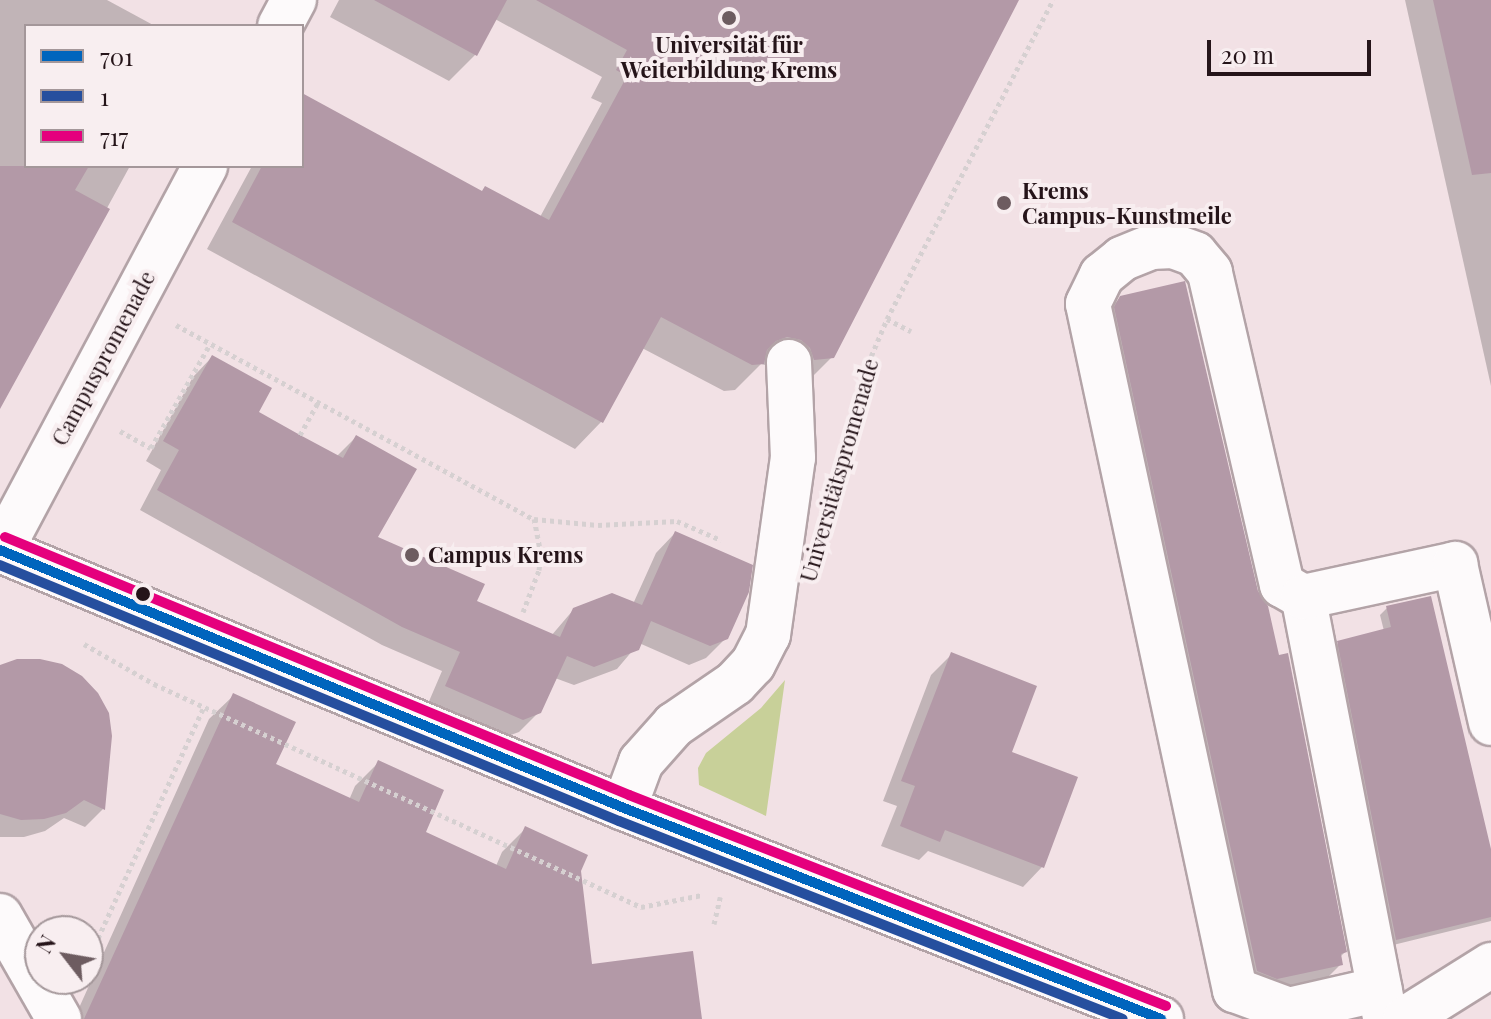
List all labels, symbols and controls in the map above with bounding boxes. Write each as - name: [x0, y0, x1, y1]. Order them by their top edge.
- marker: Universität für Weiterbildung Krems: [720, 9, 738, 27]
- legend: [24, 24, 304, 168]
- scale bar: [1211, 24, 1375, 74]
- place label: Universität für Weiterbildung Krems: [621, 31, 837, 82]
- text: 20 m: [1221, 38, 1274, 70]
- text: 701: [100, 40, 133, 72]
- text: 1: [100, 80, 109, 112]
- text: 717: [100, 120, 128, 152]
- place label: Krems Campus-Kunstmeile: [1022, 177, 1232, 228]
- marker: Krems Campus-Kunstmeile: [993, 192, 1015, 214]
- street label: Campuspromenade: [46, 266, 160, 450]
- street label: Universitätspromenade: [794, 355, 884, 585]
- place label: Campus Krems: [428, 542, 583, 568]
- marker: Campus Krems: [403, 546, 421, 564]
- unlabelled marker: [135, 586, 151, 602]
- north arrow: [24, 915, 104, 995]
- text: N: [28, 929, 62, 958]

